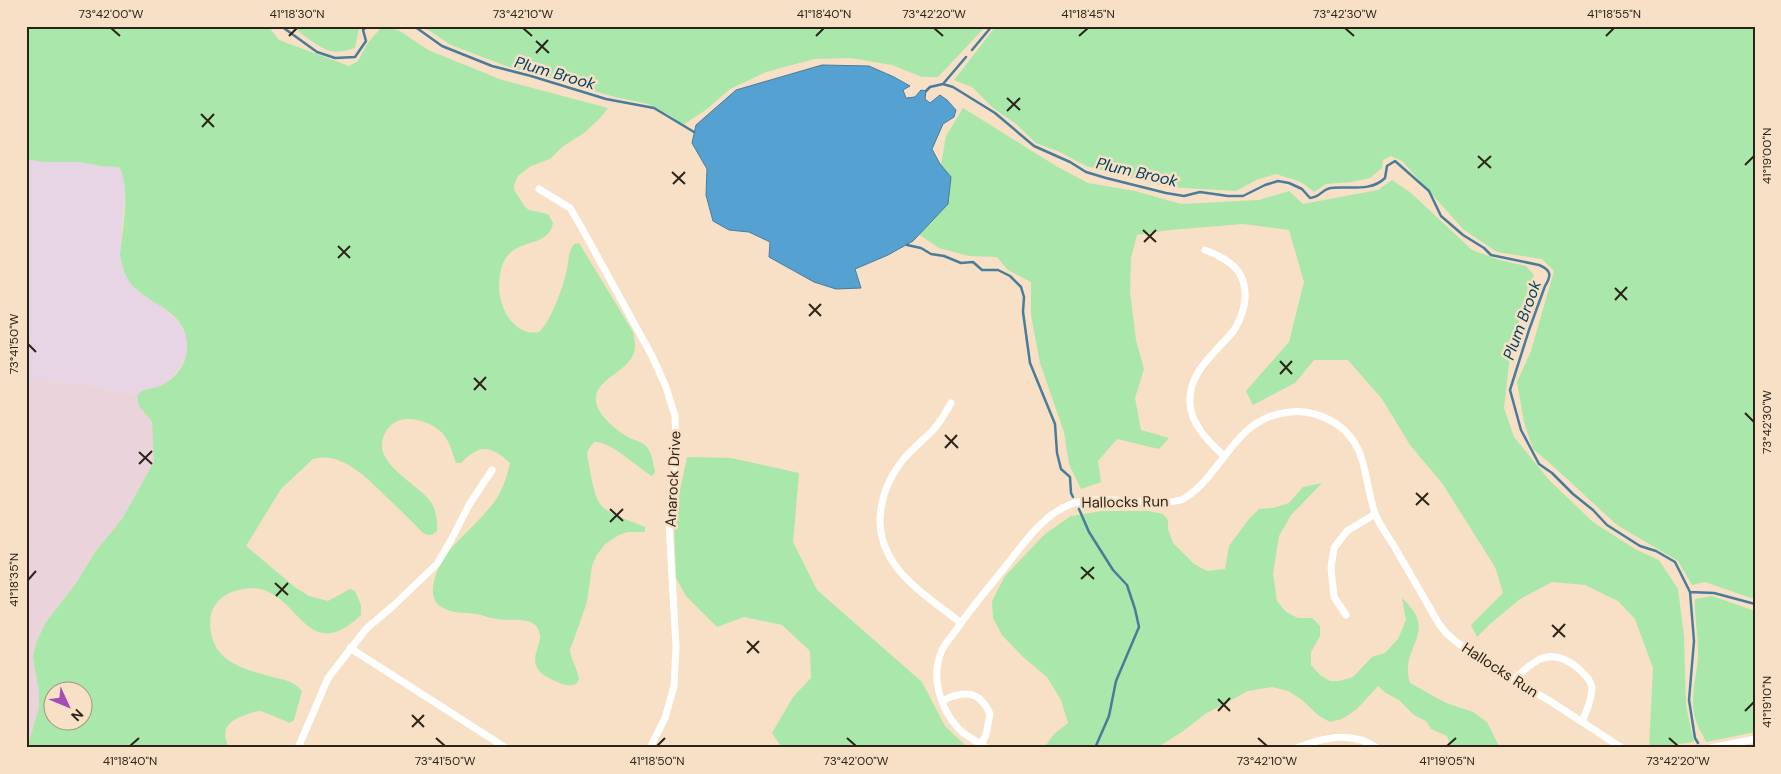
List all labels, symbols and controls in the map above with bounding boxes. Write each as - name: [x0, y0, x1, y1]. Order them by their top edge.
- text: 73°42'00"W: [79, 6, 144, 22]
- text: 41°18'30"N: [269, 6, 325, 22]
- text: 73°42'10"W: [493, 6, 554, 22]
- text: 41°18'40"N: [797, 6, 851, 22]
- text: 73°42'20"W: [902, 6, 966, 22]
- text: 41°18'45"N: [1061, 6, 1115, 22]
- text: 73°42'30"W: [1313, 6, 1377, 22]
- text: 41°18'55"N: [1587, 6, 1641, 22]
- water label: Plum Brook: [512, 51, 599, 95]
- text: 41°19'00"N: [1759, 128, 1775, 184]
- water label: Plum Brook: [1094, 152, 1181, 192]
- water label: Plum Brook: [1498, 277, 1546, 363]
- text: 73°41'50"W: [6, 313, 22, 374]
- text: 73°42'30"W: [1759, 390, 1775, 454]
- street label: Anarock Drive: [660, 430, 686, 528]
- street label: Hallocks Run: [1081, 491, 1169, 513]
- text: 41°18'35"N: [6, 553, 22, 607]
- street label: Hallocks Run: [1458, 638, 1542, 702]
- text: 41°19'10"N: [1759, 676, 1775, 728]
- north arrow: [42, 682, 92, 732]
- text: N: [67, 705, 87, 725]
- text: 41°18'40"N: [103, 753, 157, 769]
- text: 73°41'50"W: [415, 753, 476, 769]
- text: 41°18'50"N: [629, 753, 685, 769]
- text: 73°42'00"W: [824, 753, 889, 769]
- text: 73°42'10"W: [1237, 753, 1298, 769]
- text: 41°19'05"N: [1419, 753, 1475, 769]
- text: 73°42'20"W: [1646, 753, 1710, 769]

